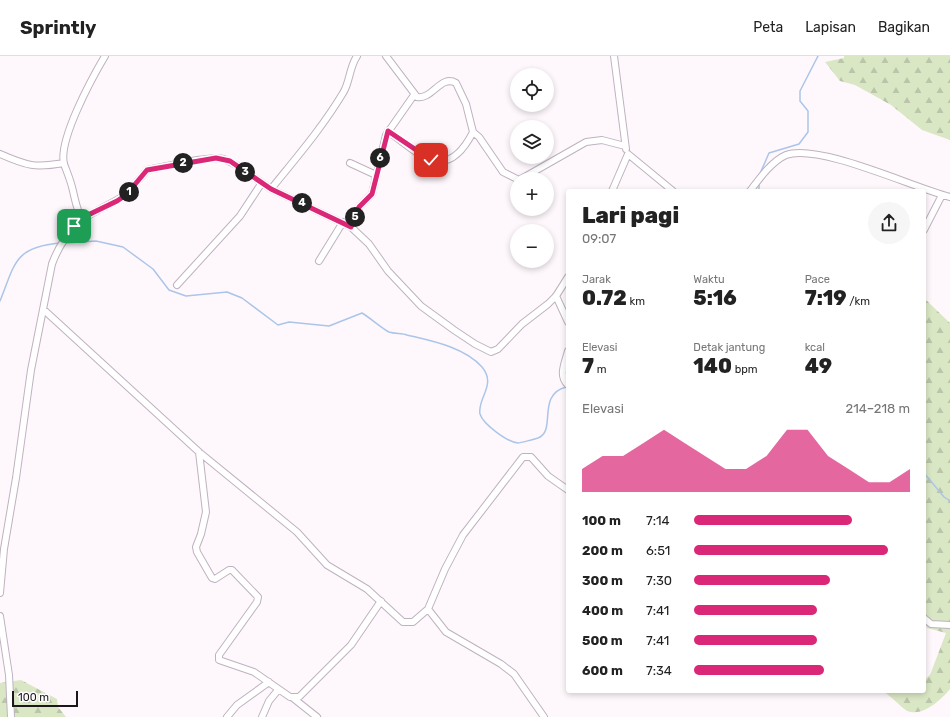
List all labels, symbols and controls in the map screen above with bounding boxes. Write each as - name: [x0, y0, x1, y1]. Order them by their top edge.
- text: Sprintly: [20, 16, 96, 39]
- text: Peta: [753, 19, 783, 36]
- text: Lapisan: [805, 19, 856, 36]
- text: Bagikan: [878, 19, 930, 36]
- map controls: [510, 68, 554, 268]
- button: locate: [510, 68, 554, 112]
- button: layers: [510, 120, 554, 164]
- pin: [414, 143, 448, 177]
- pin: 6: [370, 148, 390, 168]
- icon: check: [420, 149, 442, 171]
- text: 6: [376, 151, 384, 164]
- pin: 2: [173, 153, 193, 173]
- text: 2: [179, 156, 187, 169]
- pin: 3: [235, 162, 255, 182]
- text: 3: [241, 165, 249, 178]
- button: +: [510, 172, 554, 216]
- pin: 1: [119, 182, 139, 202]
- text: 1: [126, 185, 132, 198]
- pin: 4: [292, 193, 312, 213]
- text: 4: [298, 196, 306, 209]
- text: Lari pagi: [582, 202, 679, 229]
- button: share: [868, 202, 910, 244]
- pin: 5: [345, 207, 365, 227]
- pin: [57, 209, 91, 243]
- text: 5: [351, 210, 359, 223]
- icon: arrive: [63, 215, 85, 237]
- button: −: [510, 224, 554, 268]
- text: 09:07: [582, 231, 616, 246]
- text: Jarak: [582, 273, 611, 286]
- text: Waktu: [693, 273, 725, 286]
- text: Pace: [805, 273, 830, 286]
- text: 0.72: [582, 286, 627, 310]
- text: 5:16: [693, 286, 737, 310]
- text: 7:19: [805, 286, 847, 310]
- text: km: [627, 295, 645, 308]
- text: /km: [847, 295, 870, 308]
- text: Elevasi: [582, 341, 618, 354]
- text: Detak jantung: [693, 341, 765, 354]
- text: kcal: [805, 341, 825, 354]
- text: 7: [582, 354, 594, 378]
- text: 140: [693, 354, 732, 378]
- text: 49: [805, 354, 832, 378]
- text: m: [594, 363, 606, 376]
- text: bpm: [732, 363, 758, 376]
- text: Elevasi: [582, 401, 624, 416]
- text: 214–218 m: [846, 401, 910, 416]
- text: 100 m: [582, 513, 621, 528]
- text: 7:14: [646, 513, 670, 528]
- text: 200 m: [582, 543, 623, 558]
- text: 6:51: [646, 543, 670, 558]
- text: 300 m: [582, 573, 623, 588]
- text: 7:30: [646, 573, 672, 588]
- text: 400 m: [582, 603, 623, 618]
- text: 7:41: [646, 603, 669, 618]
- text: 500 m: [582, 633, 623, 648]
- text: 7:41: [646, 633, 669, 648]
- text: 600 m: [582, 663, 623, 678]
- text: 7:34: [646, 663, 672, 678]
- scale bar: [12, 689, 78, 708]
- text: 100 m: [18, 691, 49, 704]

